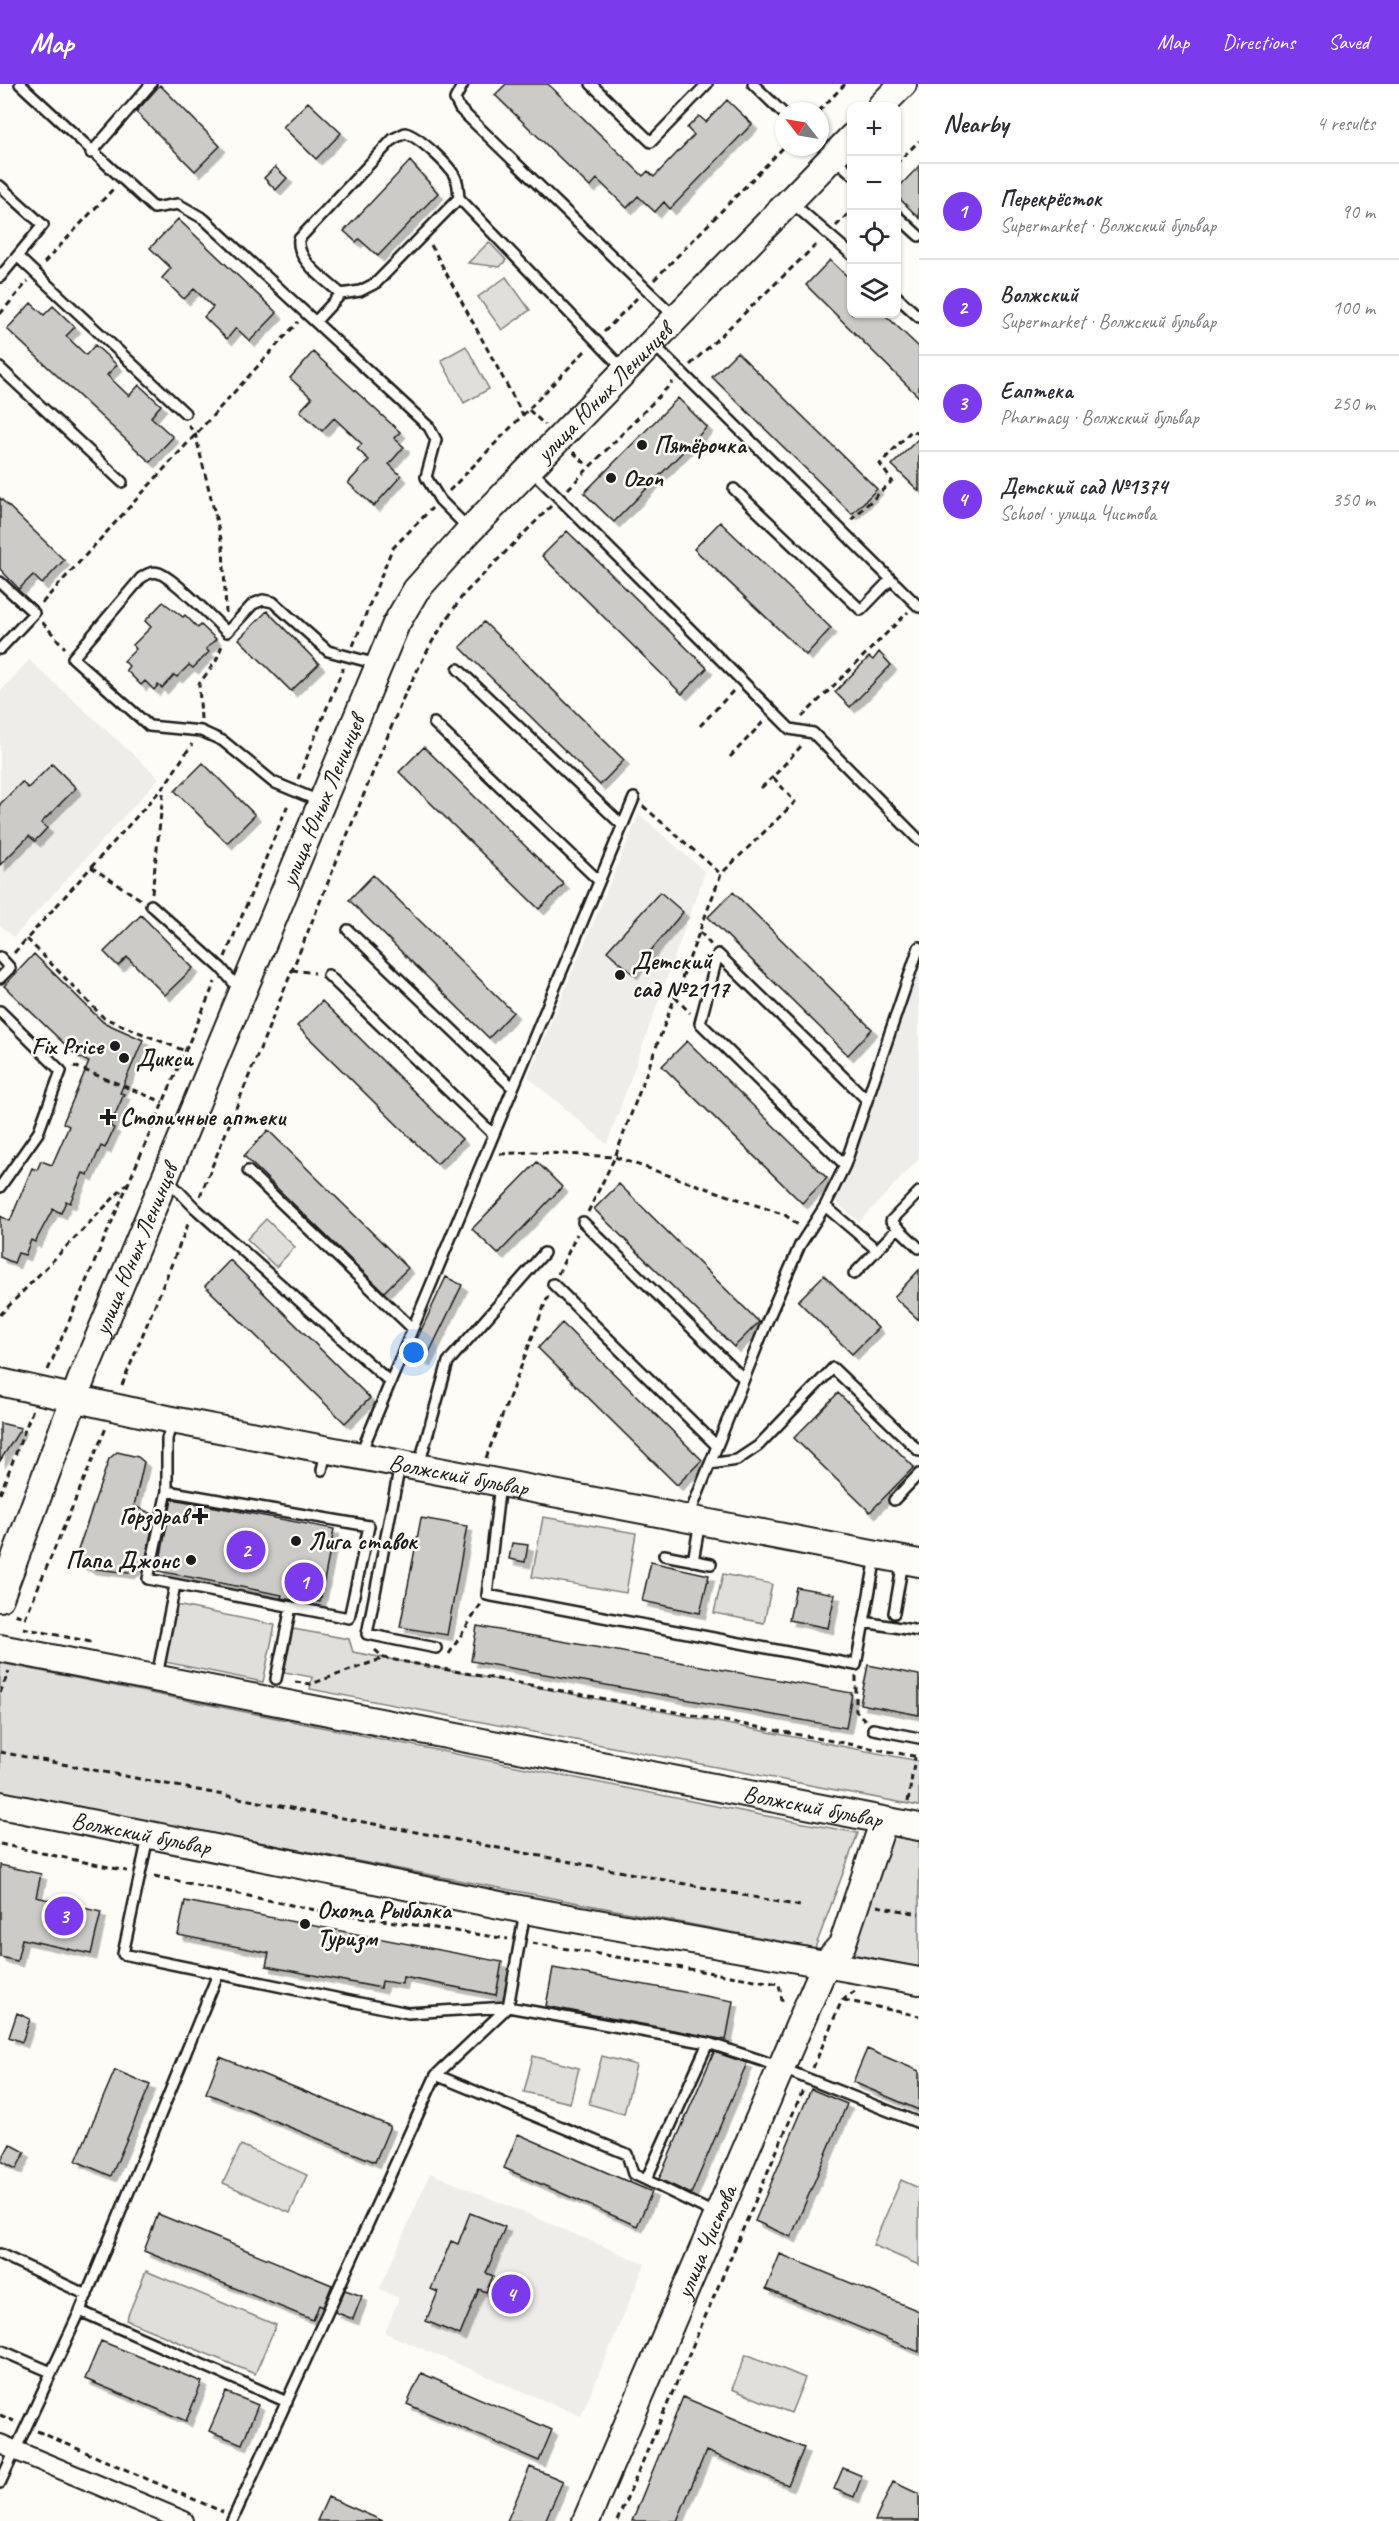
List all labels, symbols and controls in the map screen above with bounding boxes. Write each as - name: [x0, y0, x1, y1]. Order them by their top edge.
- text: Map: [30, 25, 73, 60]
- text: Map: [1157, 29, 1189, 55]
- text: Directions: [1222, 29, 1295, 55]
- text: Saved: [1328, 29, 1369, 55]
- north arrow: [775, 102, 829, 156]
- map controls: [847, 102, 901, 318]
- button: +: [847, 102, 901, 156]
- text: Nearby: [943, 107, 1008, 140]
- text: 4 results: [1316, 111, 1375, 136]
- button: −: [847, 156, 901, 210]
- text: Перекрёсток: [1000, 185, 1102, 213]
- text: 1: [958, 199, 967, 224]
- text: 90 m: [1341, 199, 1375, 224]
- button: locate: [847, 210, 901, 264]
- text: Supermarket · Волжский бульвар: [1000, 213, 1216, 238]
- button: layers: [847, 264, 901, 318]
- text: Волжский: [1000, 281, 1078, 309]
- text: 2: [958, 295, 967, 320]
- text: 100 m: [1332, 295, 1375, 320]
- text: Supermarket · Волжский бульвар: [1000, 309, 1216, 334]
- street label: улица Юных Ленинцев: [528, 313, 681, 469]
- text: Еаптека: [1000, 377, 1073, 405]
- text: 3: [958, 391, 967, 416]
- text: 250 m: [1332, 391, 1375, 416]
- text: Pharmacy · Волжский бульвар: [1000, 405, 1199, 430]
- place label: Пятёрочка: [654, 430, 747, 460]
- marker: Пятёрочка: [635, 438, 649, 452]
- place label: Ozon: [623, 463, 664, 493]
- marker: Ozon: [604, 471, 618, 485]
- text: Детский сад №1374: [1000, 473, 1167, 501]
- text: 4: [958, 487, 967, 512]
- text: 350 m: [1332, 487, 1375, 512]
- text: School · улица Чистова: [1000, 501, 1156, 526]
- street label: улица Юных Ленинцев: [273, 707, 373, 893]
- place label: Детский сад №2117: [632, 946, 731, 1004]
- marker: Детский сад №2117: [613, 968, 627, 982]
- place label: Fix Price: [31, 1031, 105, 1061]
- marker: Fix Price: [108, 1039, 122, 1053]
- place label: Дикси: [136, 1043, 194, 1073]
- marker: Дикси: [117, 1051, 131, 1065]
- place label: Столичные аптеки: [120, 1102, 287, 1132]
- marker: Столичные аптеки: [101, 1110, 115, 1124]
- street label: улица Юных Ленинцев: [86, 1156, 186, 1341]
- your location: [399, 1338, 428, 1367]
- street label: Волжский бульвар: [386, 1447, 533, 1503]
- place label: Горздрав: [119, 1501, 192, 1532]
- marker: Горздрав: [193, 1509, 207, 1523]
- place label: Лига ставок: [308, 1526, 419, 1556]
- pin: 2: [226, 1528, 266, 1572]
- marker: Лига ставок: [289, 1534, 303, 1548]
- place label: Папа Джонс: [66, 1545, 180, 1575]
- marker: Папа Джонс: [184, 1553, 198, 1567]
- pin: 1: [284, 1560, 324, 1604]
- street label: Волжский бульвар: [741, 1778, 887, 1835]
- street label: Волжский бульвар: [69, 1805, 215, 1862]
- pin: 3: [44, 1894, 84, 1938]
- place label: Охота Рыбалка Туризм: [317, 1895, 452, 1954]
- marker: Охота Рыбалка Туризм: [298, 1917, 312, 1931]
- street label: улица Чистова: [668, 2179, 744, 2305]
- pin: 4: [492, 2272, 530, 2316]

